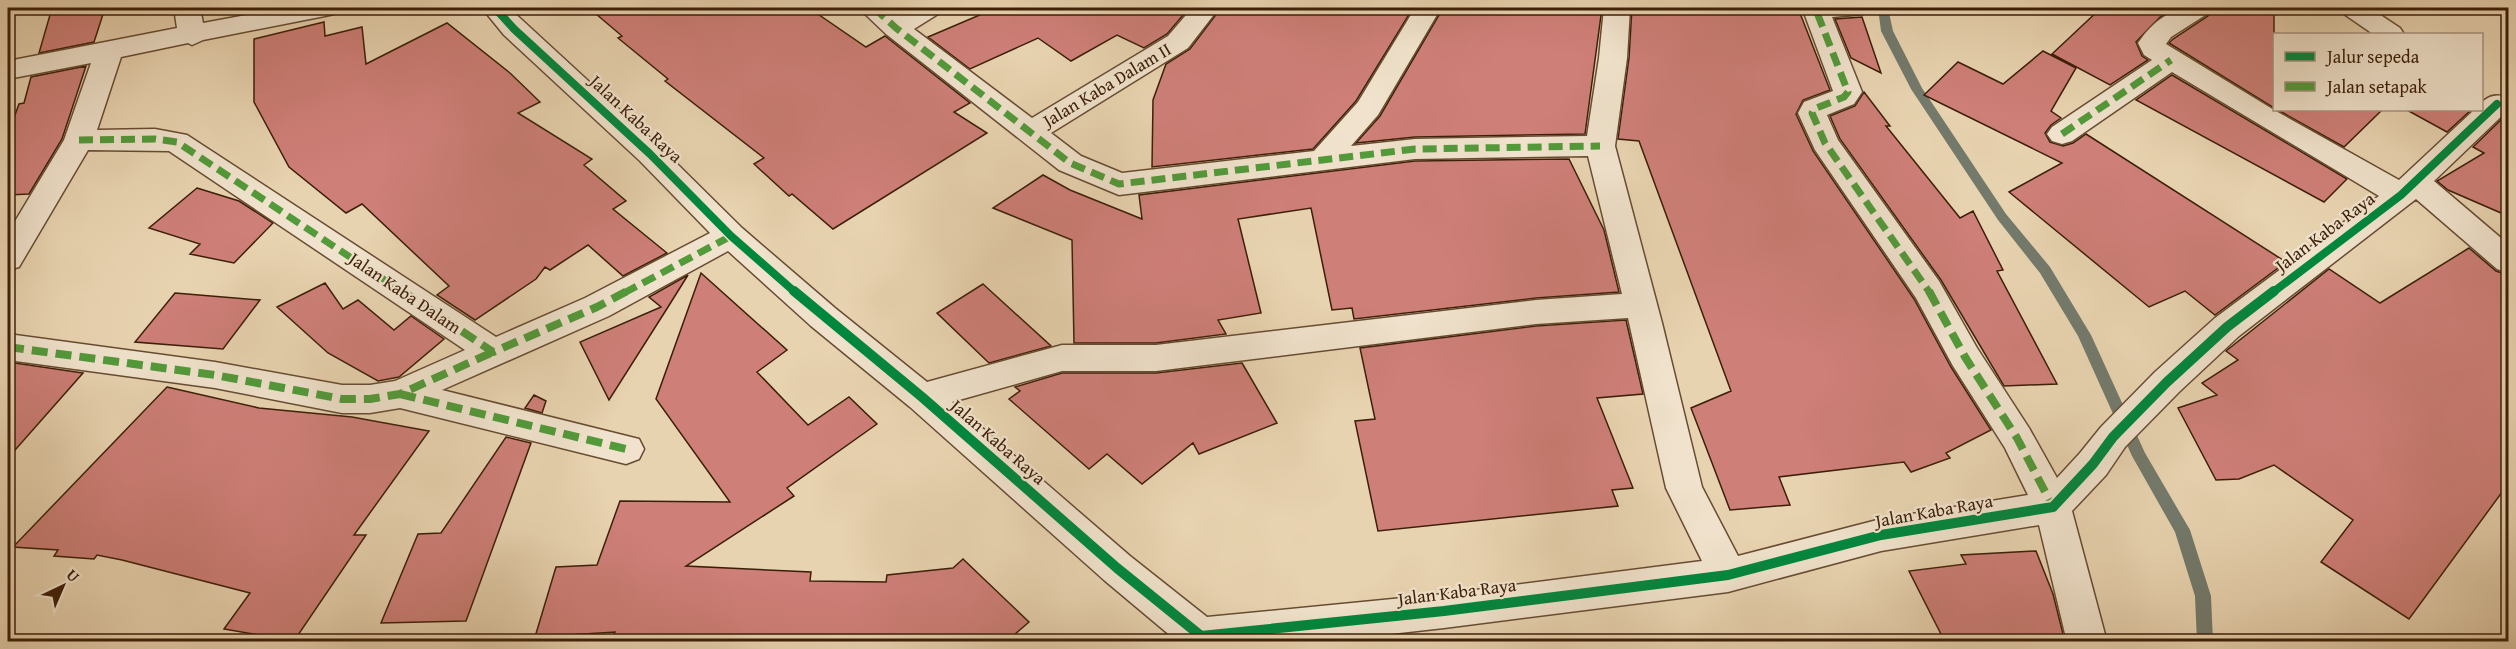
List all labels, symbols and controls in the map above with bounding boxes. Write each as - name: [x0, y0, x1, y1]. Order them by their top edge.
- legend: [2273, 33, 2483, 111]
- street label: Jalan Kaba Dalam II: [1036, 36, 1176, 135]
- text: Jalur sepeda: [2325, 43, 2420, 70]
- street label: Jalan Kaba Raya: [582, 67, 689, 169]
- text: Jalan setapak: [2325, 73, 2427, 100]
- street label: Jalan Kaba Raya: [2268, 185, 2381, 279]
- street label: Jalan Kaba Dalam: [342, 244, 467, 340]
- street label: Jalan Kaba Raya: [943, 391, 1052, 491]
- street label: Jalan Kaba Raya: [1871, 487, 1995, 534]
- north arrow: [33, 556, 93, 616]
- text: U: [61, 563, 86, 588]
- street label: Jalan Kaba Raya: [1394, 571, 1518, 612]

